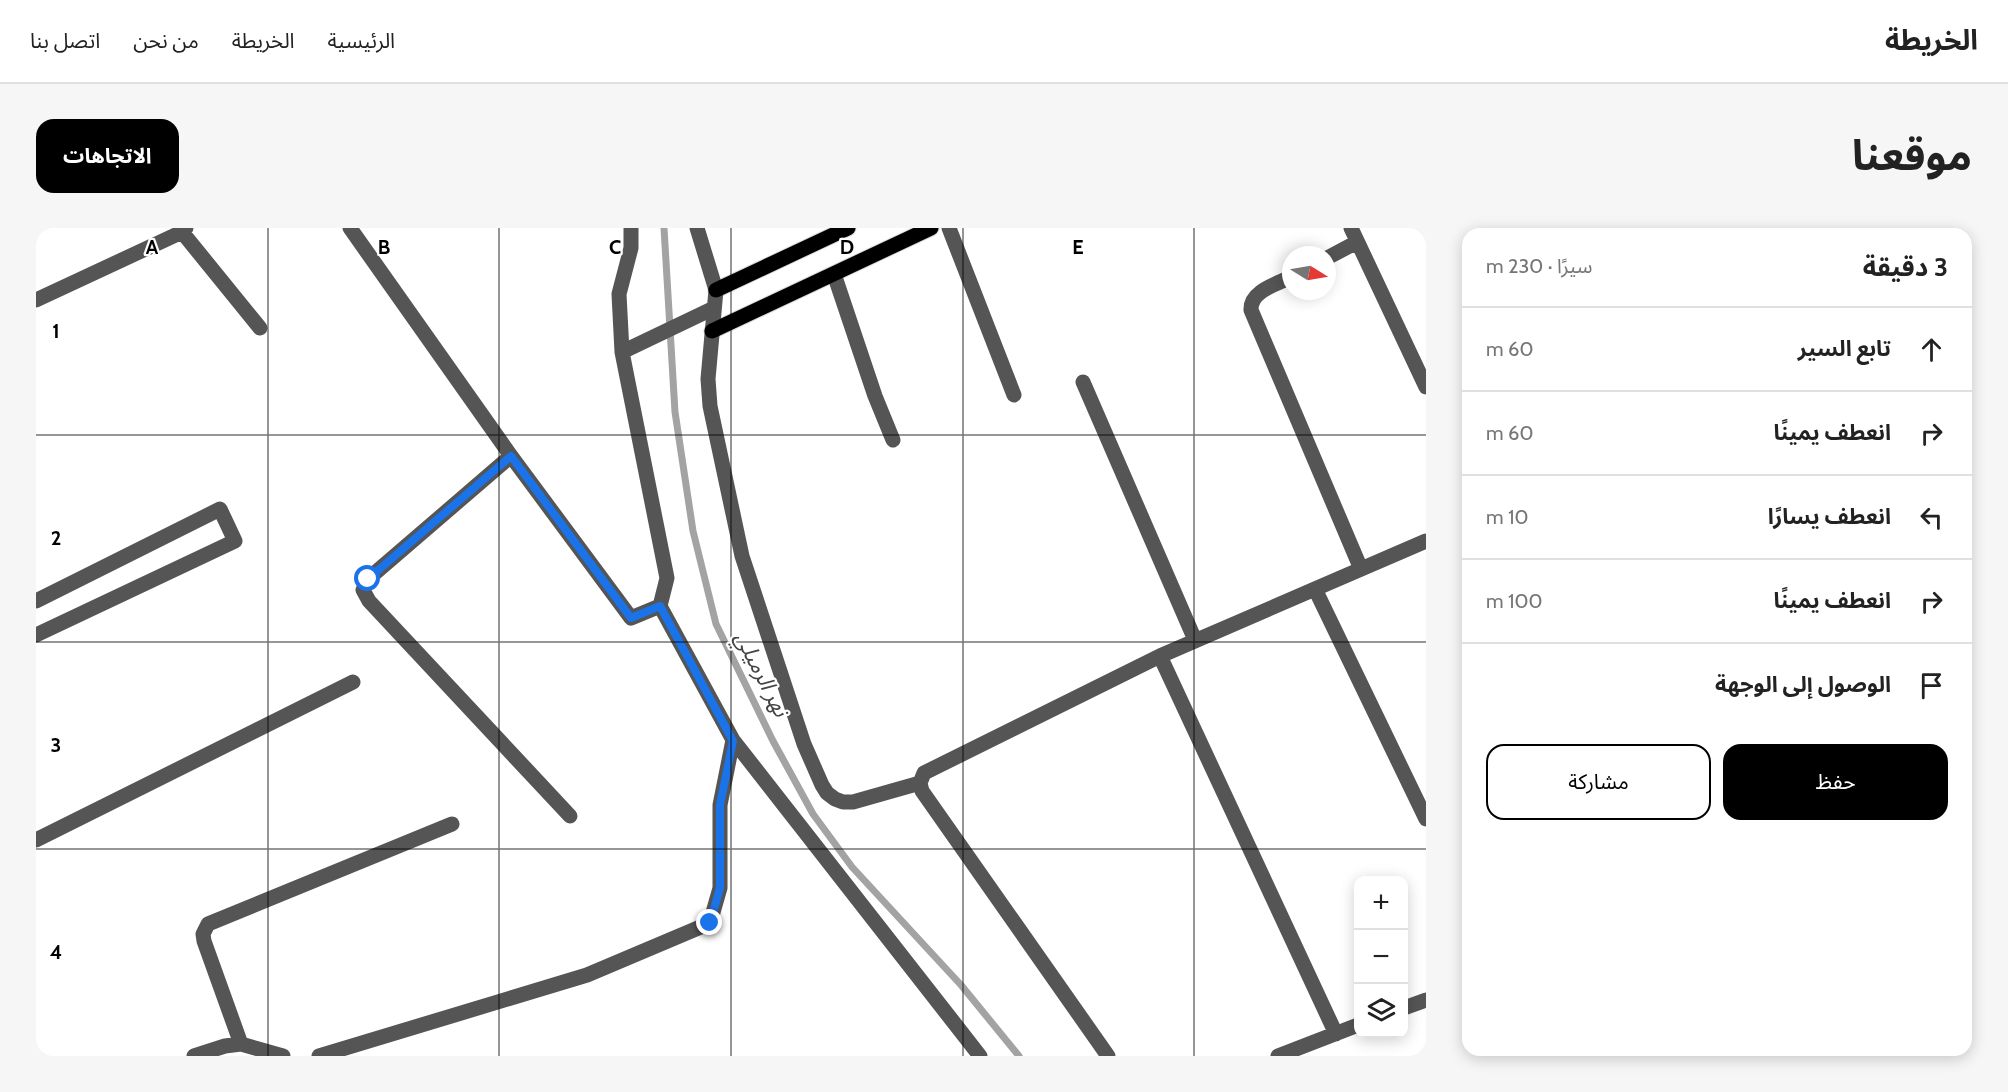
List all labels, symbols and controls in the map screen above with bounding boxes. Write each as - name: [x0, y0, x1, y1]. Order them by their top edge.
- text: الخريطة: [1885, 23, 1978, 57]
- text: اتصل بنا: [30, 28, 100, 53]
- text: من نحن: [133, 28, 199, 53]
- text: الخريطة: [232, 28, 295, 53]
- text: الرئيسية: [328, 28, 395, 53]
- button: الاتجاهات: [36, 119, 179, 193]
- text: موقعنا: [1852, 129, 1972, 181]
- text: A: [146, 235, 159, 259]
- text: B: [378, 235, 390, 259]
- text: C: [609, 235, 621, 259]
- text: D: [840, 235, 854, 259]
- text: E: [1072, 235, 1084, 259]
- north arrow: [1282, 246, 1336, 300]
- text: 3 دقيقة: [1863, 251, 1948, 283]
- text: سيرًا · 230 m: [1486, 254, 1592, 278]
- text: 1: [52, 319, 60, 343]
- icon: ahead: [1915, 333, 1948, 366]
- text: تابع السير: [1798, 335, 1891, 362]
- text: 60 m: [1486, 337, 1533, 361]
- icon: right: [1915, 417, 1948, 450]
- text: انعطف يمينًا: [1774, 419, 1891, 446]
- text: 60 m: [1486, 421, 1533, 445]
- icon: left: [1915, 501, 1948, 534]
- text: انعطف يسارًا: [1768, 503, 1891, 530]
- text: 10 m: [1486, 505, 1529, 529]
- text: 2: [51, 526, 61, 550]
- route start: [354, 565, 380, 591]
- icon: right: [1915, 585, 1948, 618]
- text: انعطف يمينًا: [1774, 587, 1891, 614]
- text: 100 m: [1486, 589, 1543, 613]
- water label: نهر الرميلي: [726, 627, 796, 725]
- icon: arrive: [1915, 669, 1948, 702]
- text: الوصول إلى الوجهة: [1715, 671, 1891, 698]
- text: 3: [51, 733, 61, 757]
- button: مشاركة: [1486, 744, 1711, 820]
- button: حفظ: [1723, 744, 1948, 820]
- map controls: [1354, 876, 1408, 1038]
- button: +: [1354, 876, 1408, 930]
- route end: [696, 909, 722, 935]
- button: −: [1354, 930, 1408, 984]
- text: 4: [50, 940, 62, 964]
- button: layers: [1354, 984, 1408, 1038]

